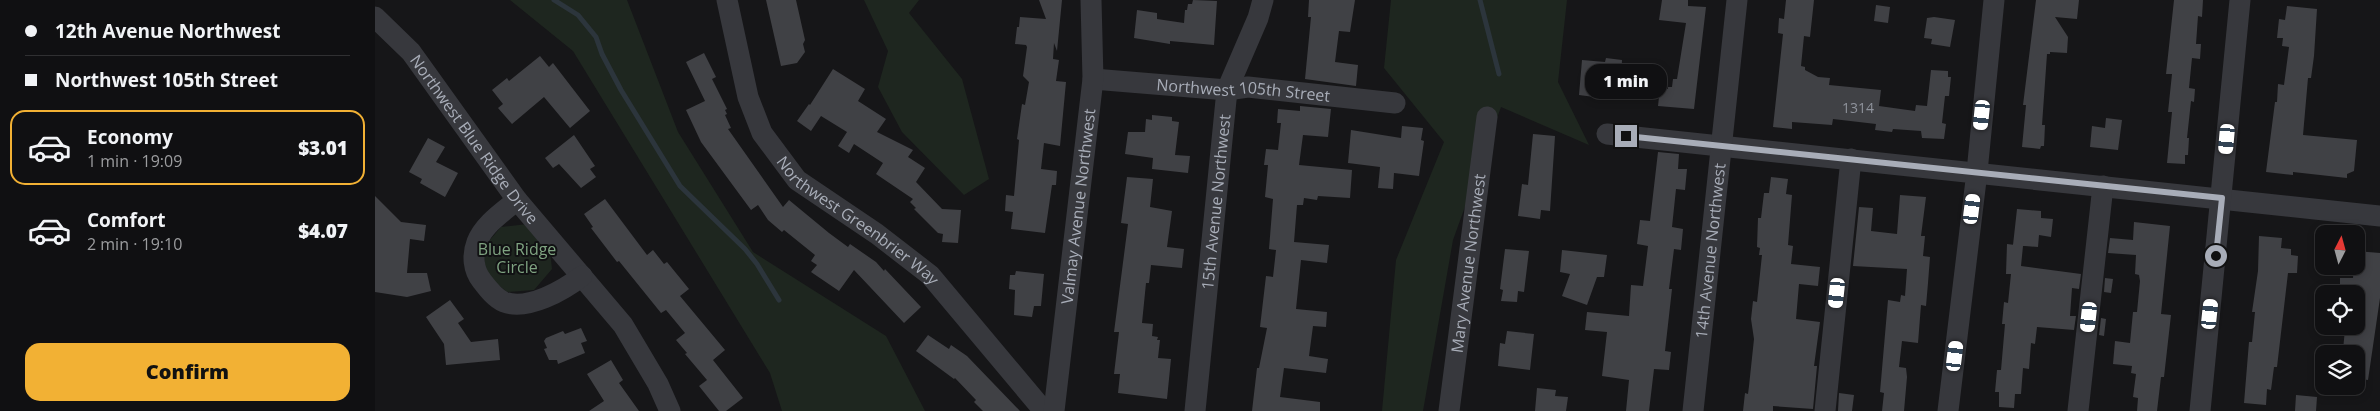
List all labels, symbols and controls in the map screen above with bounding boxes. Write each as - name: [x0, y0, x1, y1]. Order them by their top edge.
- text: 12th Avenue Northwest: [55, 18, 280, 44]
- street label: Northwest Blue Ridge Drive: [405, 50, 544, 229]
- callout: 1 min: [1585, 64, 1667, 98]
- text: Northwest 105th Street: [55, 67, 278, 93]
- text: 1 min: [1603, 70, 1649, 92]
- street label: Northwest 105th Street: [1156, 73, 1332, 107]
- house number: 1314: [1842, 98, 1874, 117]
- car: [1972, 99, 1991, 131]
- street label: Valmay Avenue Northwest: [1056, 107, 1100, 305]
- street label: 15th Avenue Northwest: [1196, 113, 1236, 291]
- car: [2218, 123, 2235, 155]
- text: Economy: [87, 124, 173, 150]
- icon: car: [27, 125, 72, 170]
- route end: [1615, 125, 1637, 147]
- text: $3.01: [298, 135, 348, 161]
- text: 1 min · 19:09: [87, 150, 182, 172]
- street label: Northwest Greenbrier Way: [772, 151, 945, 290]
- street label: 14th Avenue Northwest: [1690, 162, 1730, 340]
- street label: Mary Avenue Northwest: [1446, 172, 1491, 354]
- car: [1962, 193, 1981, 225]
- text: Comfort: [87, 207, 166, 233]
- icon: car: [27, 208, 72, 253]
- text: $4.07: [298, 218, 348, 244]
- north arrow: [2315, 225, 2365, 275]
- map controls: [2315, 225, 2365, 395]
- text: 2 min · 19:10: [87, 233, 182, 255]
- park label: Blue Ridge Circle: [478, 238, 556, 278]
- route start: [2205, 245, 2227, 267]
- car: [1827, 277, 1846, 309]
- button: locate: [2315, 285, 2365, 335]
- car: [2200, 298, 2219, 330]
- car: [2079, 301, 2098, 333]
- car: [1945, 340, 1964, 372]
- button: Confirm: [25, 343, 350, 401]
- button: layers: [2315, 345, 2365, 395]

